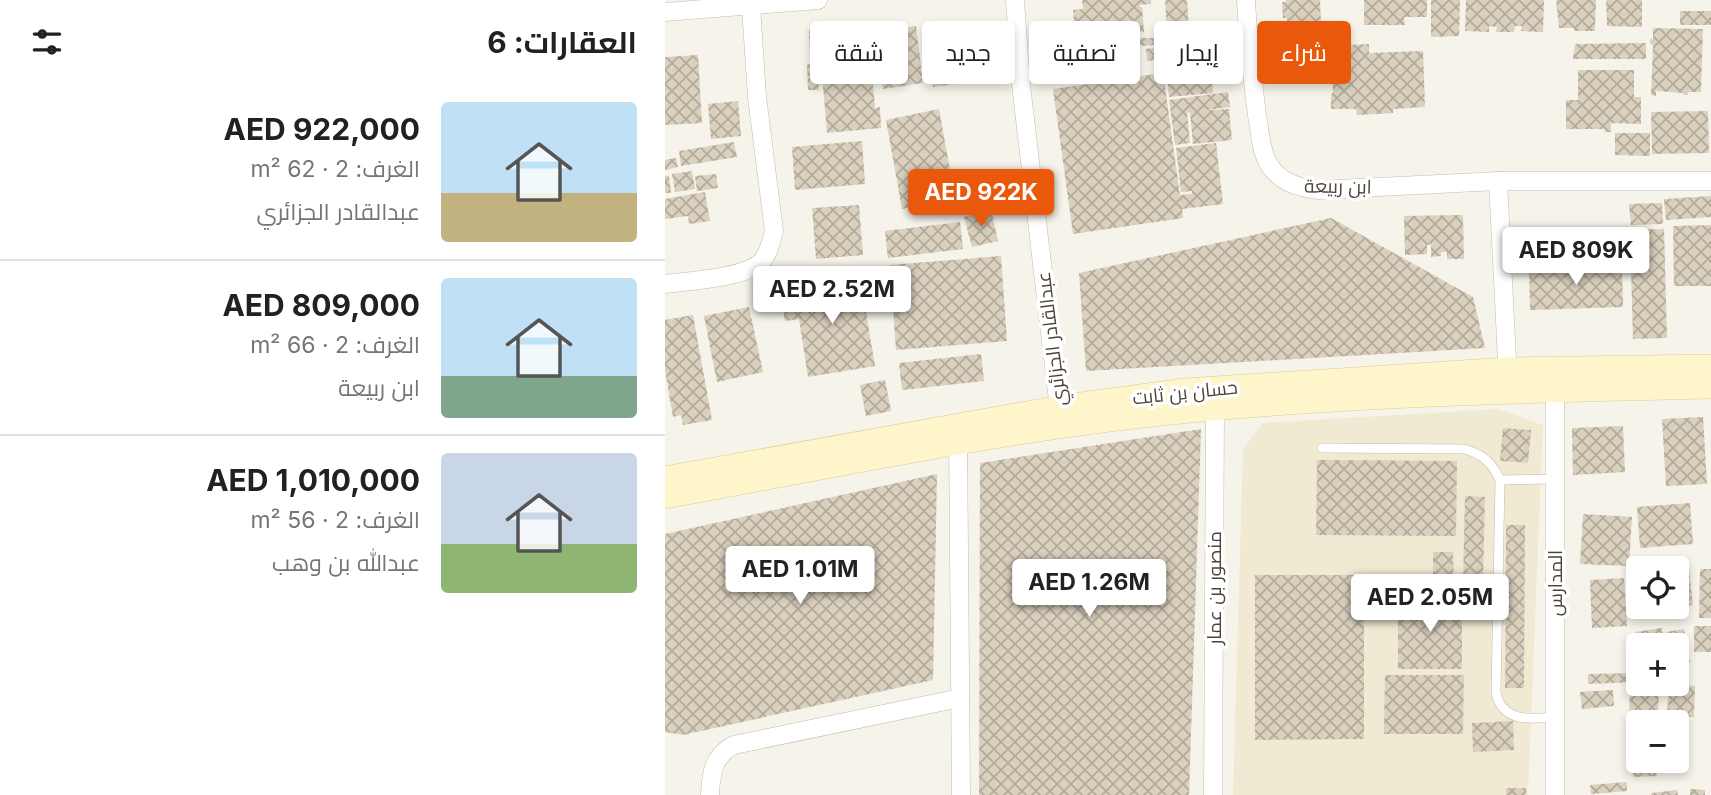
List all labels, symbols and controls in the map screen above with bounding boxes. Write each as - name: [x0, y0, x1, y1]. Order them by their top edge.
- chip: شقة: [810, 21, 908, 84]
- chip: جديد: [922, 21, 1015, 84]
- chip: تصفية: [1029, 21, 1140, 84]
- chip: إيجار: [1154, 21, 1243, 84]
- chip: شراء: [1257, 21, 1351, 84]
- icon: filters: [28, 23, 66, 61]
- text: العقارات: 6: [487, 24, 637, 60]
- text: AED 922,000: [224, 111, 420, 147]
- icon: home: [497, 130, 581, 214]
- text: الغرف: 2 · 62 m²: [250, 155, 420, 183]
- pin: AED 922K: [909, 170, 1053, 229]
- street label: ابن ربيعة: [1304, 174, 1372, 199]
- text: AED 922K: [924, 178, 1038, 206]
- text: عبدالقادر الجزائري: [257, 198, 420, 226]
- pin: AED 809K: [1504, 228, 1648, 287]
- text: AED 809K: [1518, 236, 1634, 264]
- pin: AED 2.52M: [752, 266, 912, 326]
- street label: عبدالقادر الجزائري: [1032, 270, 1074, 407]
- text: AED 2.52M: [769, 275, 895, 303]
- text: AED 809,000: [222, 287, 420, 323]
- icon: home: [497, 306, 581, 390]
- text: الغرف: 2 · 66 m²: [250, 331, 420, 359]
- text: ابن ربيعة: [338, 374, 420, 402]
- street label: حسان بن ثابت: [1131, 376, 1239, 409]
- text: AED 1,010,000: [206, 462, 420, 498]
- icon: home: [497, 481, 581, 565]
- text: الغرف: 2 · 56 m²: [250, 506, 420, 534]
- street label: منصور بن عمار: [1203, 531, 1226, 646]
- pin: AED 1.01M: [720, 546, 880, 606]
- text: عبدالله بن وهب: [272, 549, 420, 577]
- street label: المدارس: [1544, 550, 1567, 616]
- text: AED 1.01M: [742, 555, 858, 583]
- map controls: [1626, 556, 1689, 773]
- button: locate: [1626, 556, 1689, 619]
- pin: AED 1.26M: [1009, 560, 1169, 619]
- text: AED 1.26M: [1028, 568, 1150, 596]
- pin: AED 2.05M: [1350, 574, 1510, 634]
- text: AED 2.05M: [1367, 583, 1493, 611]
- button: +: [1626, 633, 1689, 696]
- button: −: [1626, 710, 1689, 773]

